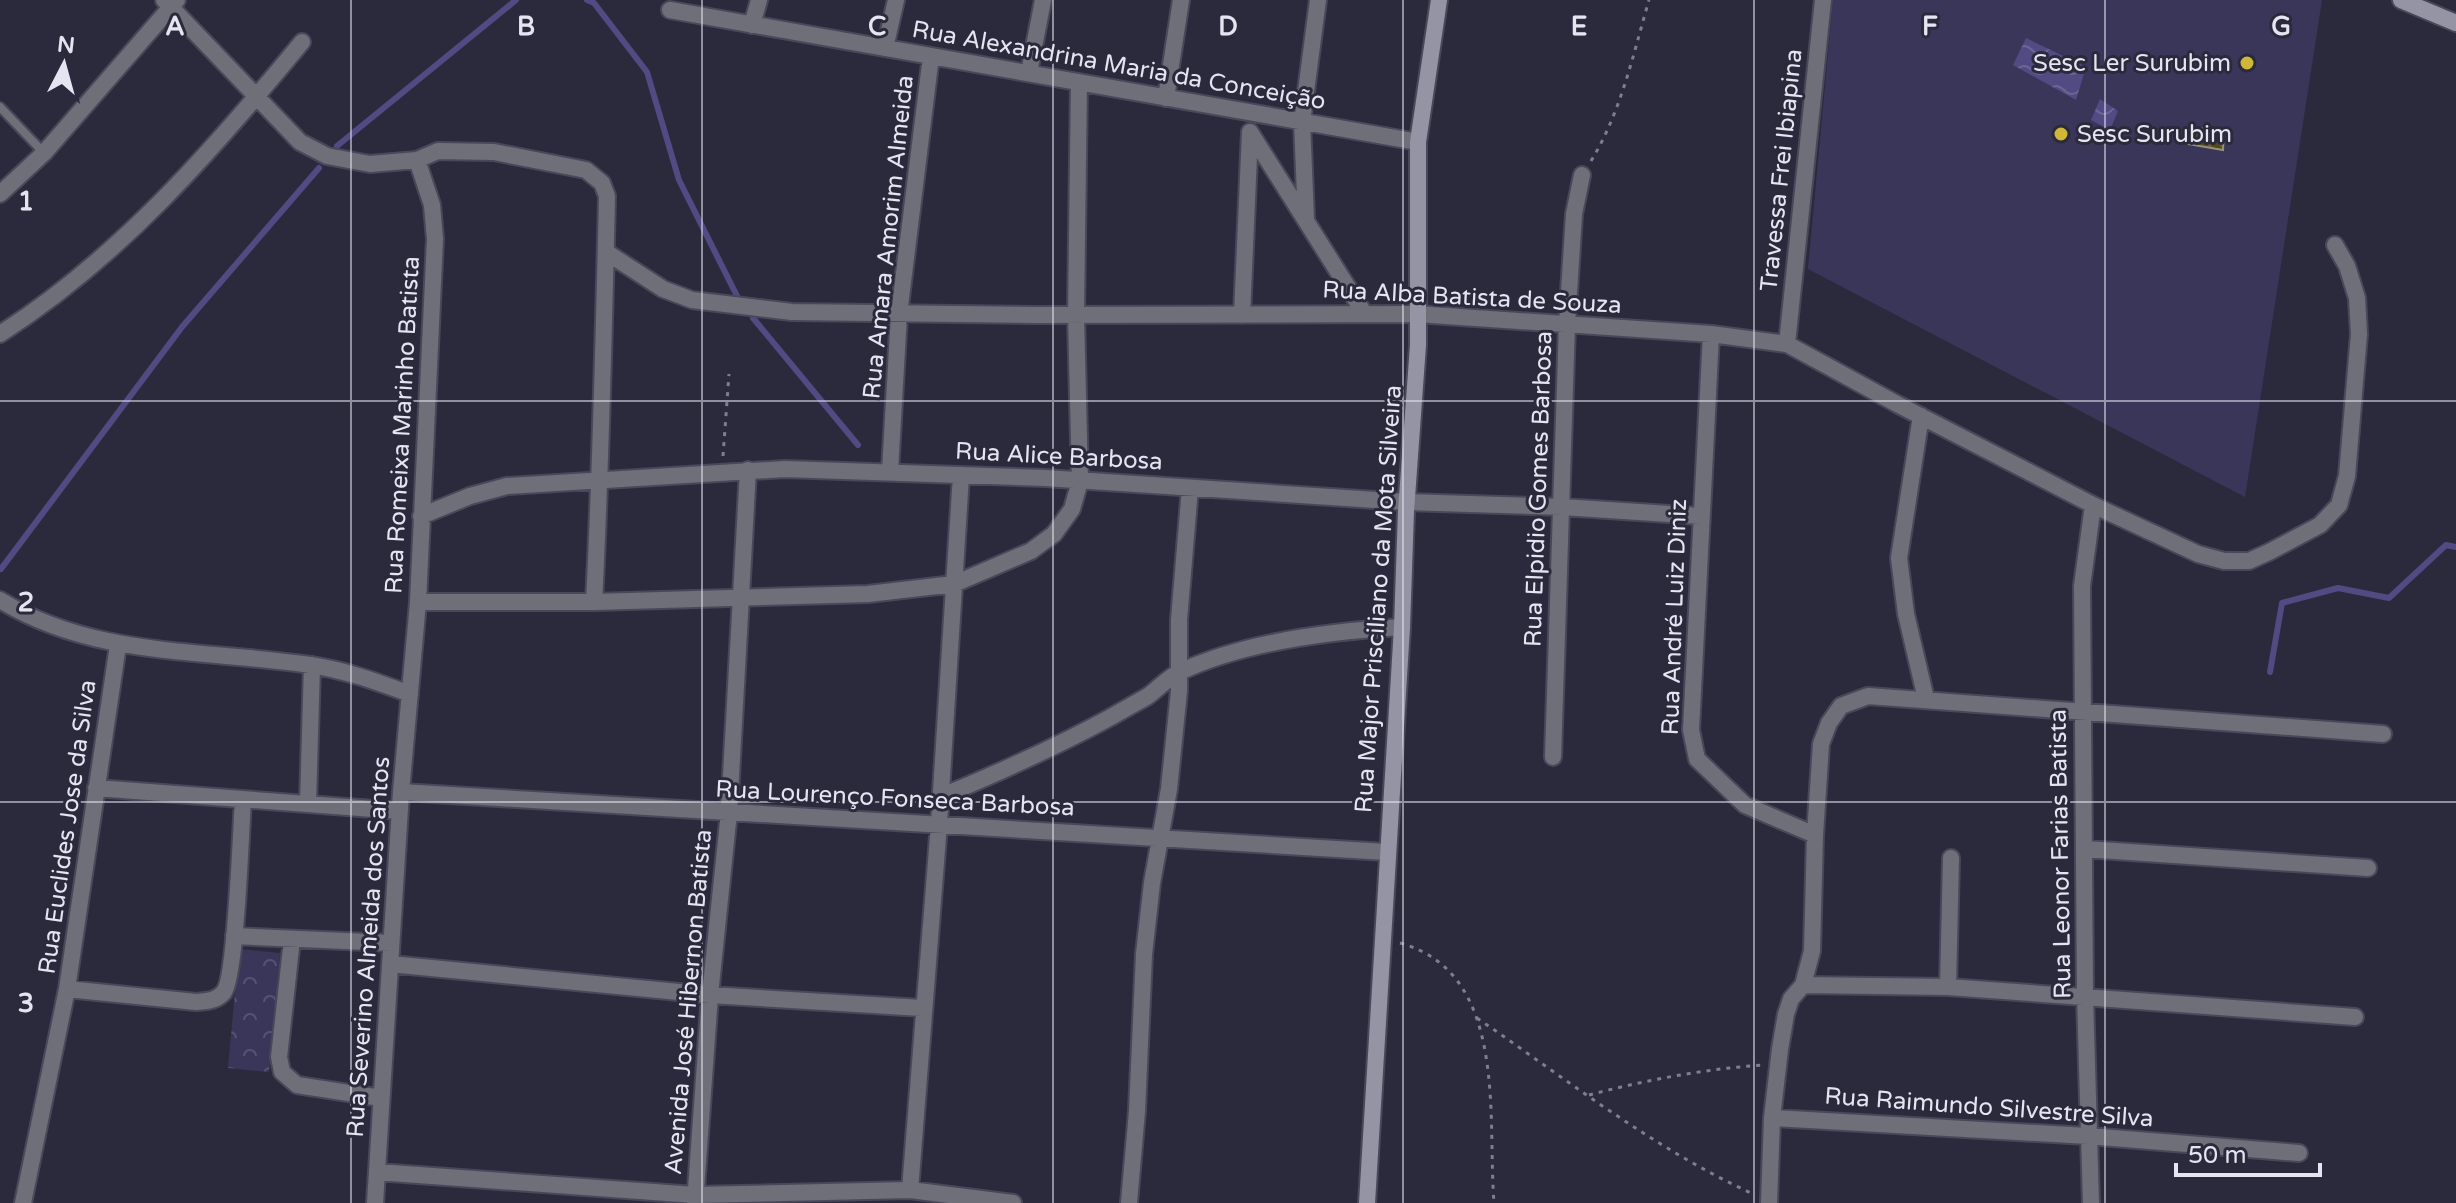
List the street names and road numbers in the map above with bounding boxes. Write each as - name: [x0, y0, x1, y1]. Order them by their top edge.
- street label: Rua Alexandrina Maria da Conceição: [910, 15, 1328, 116]
- street label: Travessa Frei Ibiapina: [1754, 47, 1809, 293]
- street label: Rua Amara Amorim Almeida: [857, 74, 920, 400]
- street label: Rua Romeixa Marinho Batista: [379, 255, 426, 595]
- street label: Rua Alba Batista de Souza: [1322, 275, 1622, 320]
- street label: Rua Elpidio Gomes Barbosa: [1518, 331, 1559, 647]
- street label: Rua Major Prisciliano da Mota Silveira: [1349, 384, 1408, 814]
- street label: Rua Alice Barbosa: [954, 437, 1163, 476]
- street label: Rua André Luiz Diniz: [1656, 498, 1693, 736]
- street label: Rua Euclides Jose da Silva: [32, 678, 103, 976]
- street label: Rua Leonor Farias Batista: [2043, 709, 2078, 999]
- street label: Rua Severino Almeida dos Santos: [341, 756, 396, 1139]
- street label: Rua Lourenço Fonseca Barbosa: [715, 775, 1075, 822]
- street label: Avenida José Hibernon Batista: [659, 828, 718, 1176]
- street label: Rua Raimundo Silvestre Silva: [1824, 1082, 2154, 1133]

